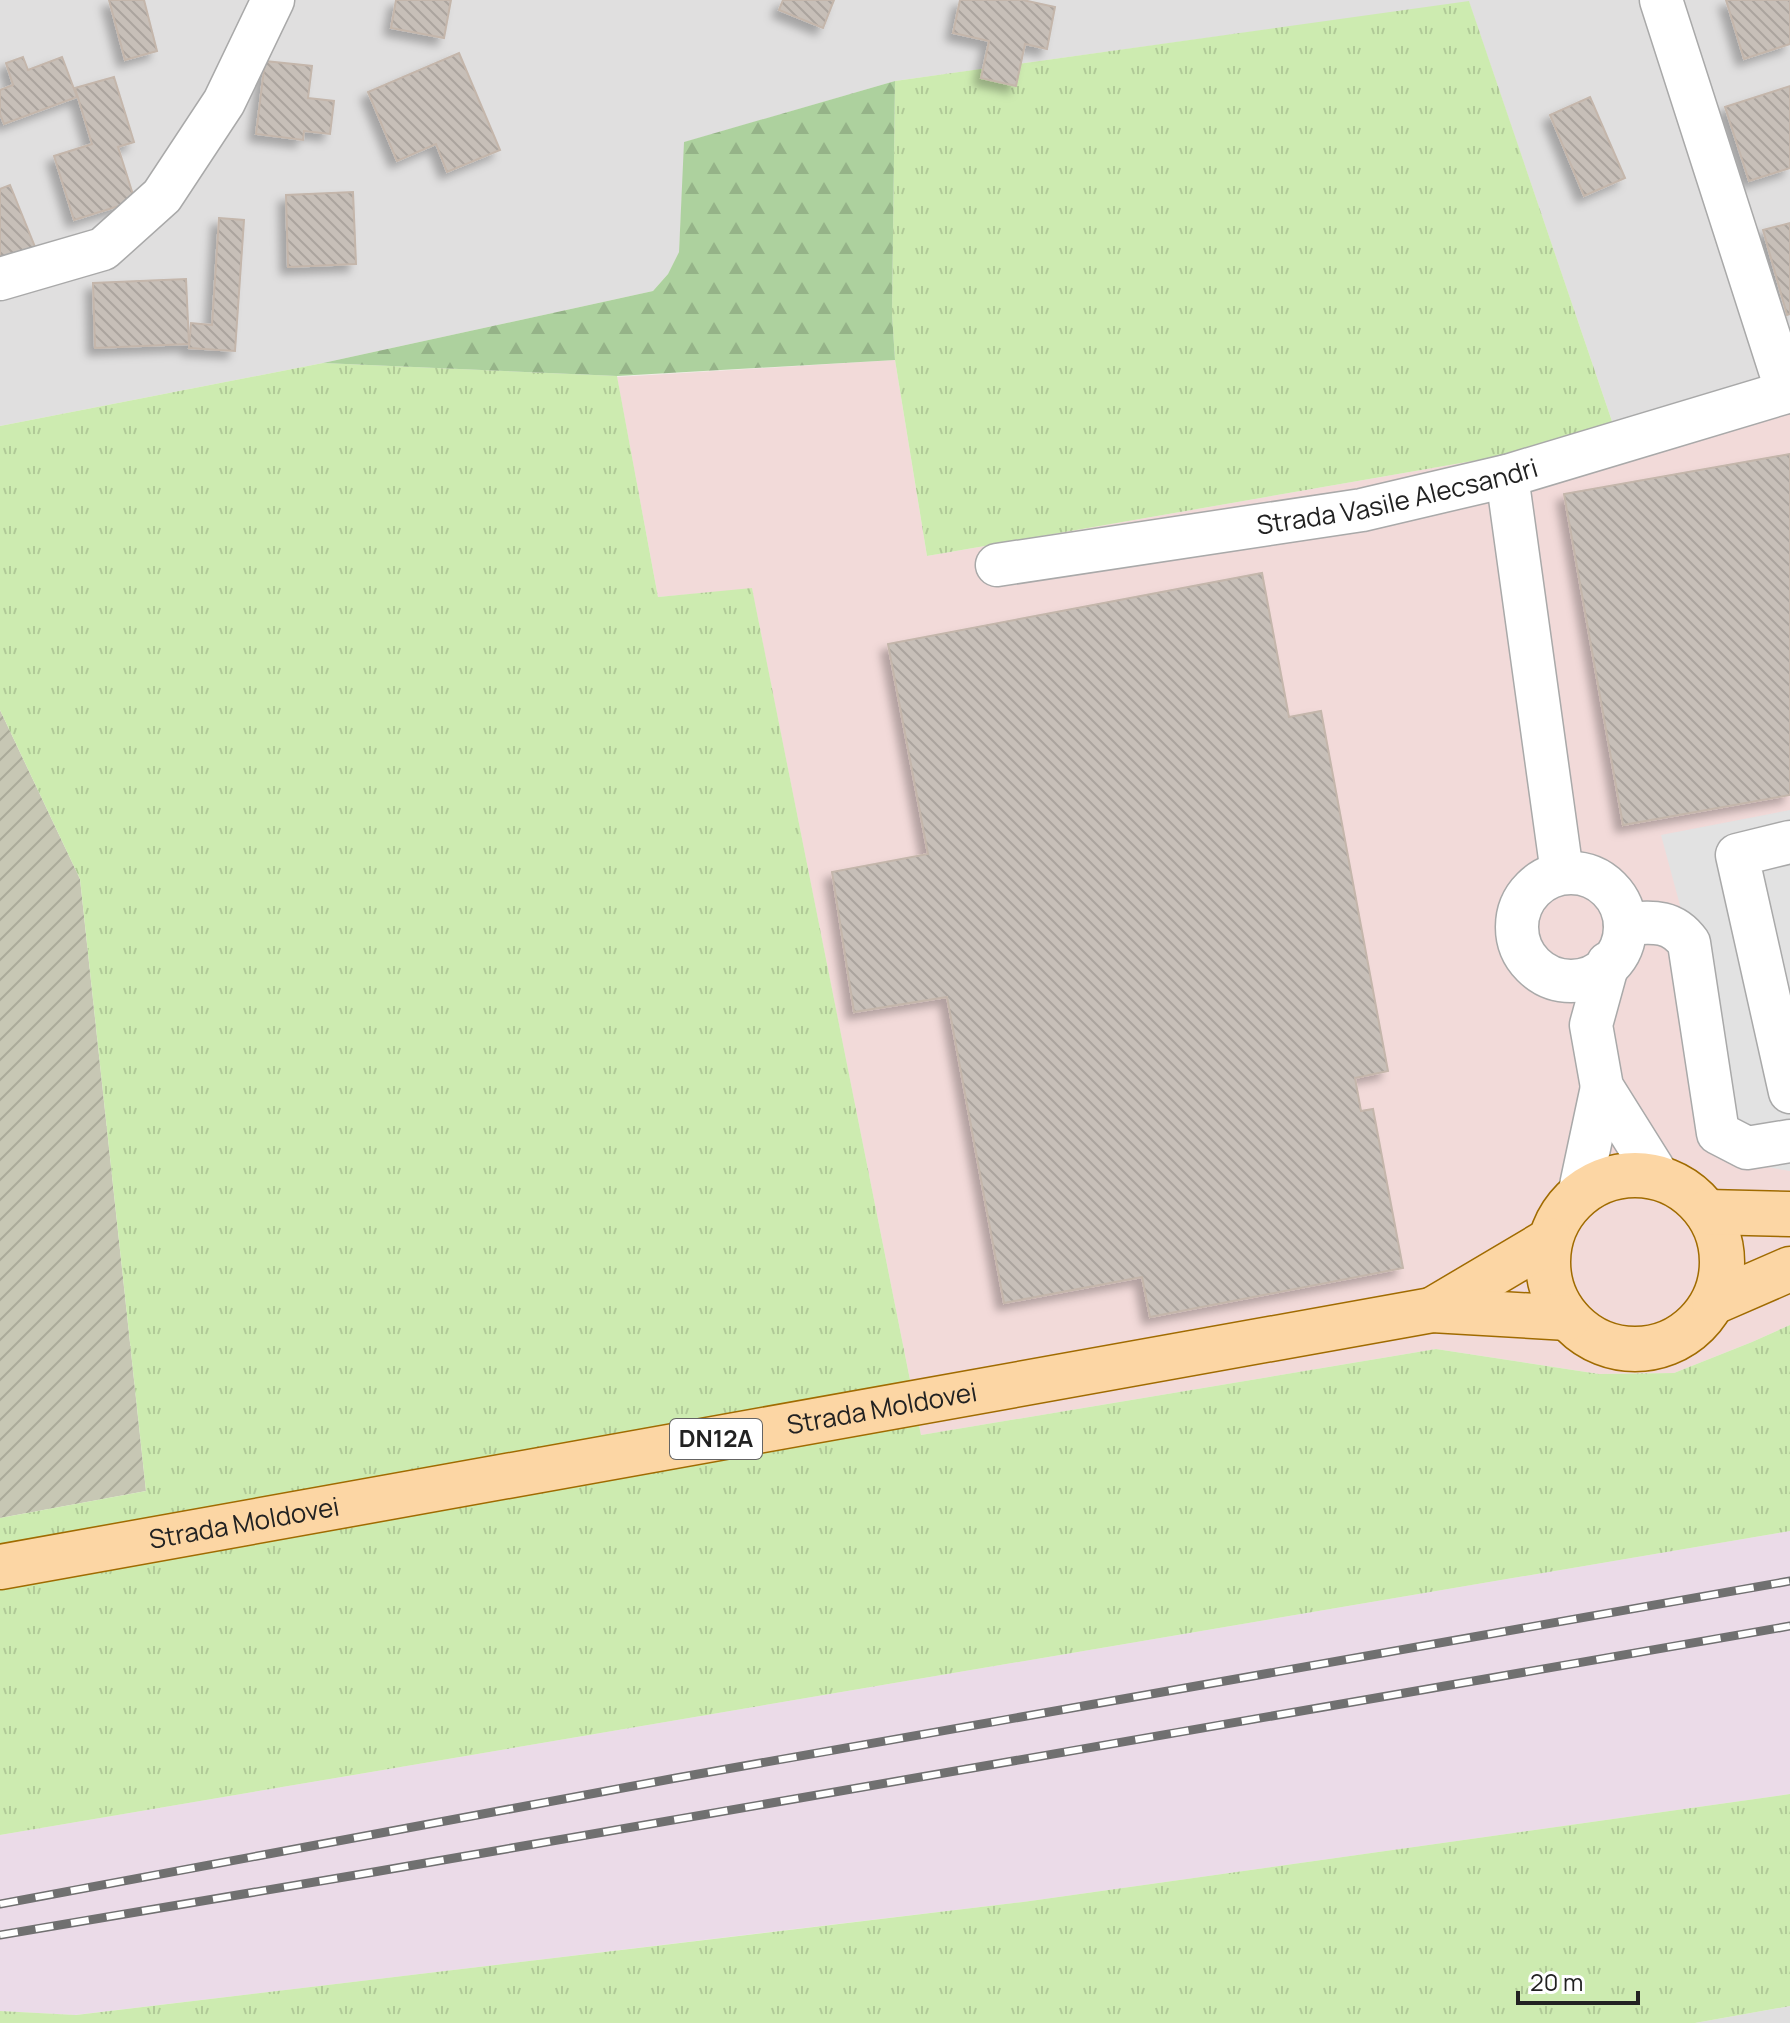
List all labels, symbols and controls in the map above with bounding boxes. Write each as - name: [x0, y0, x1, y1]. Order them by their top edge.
- street label: Strada Vasile Alecsandri: [1254, 449, 1542, 543]
- street label: Strada Moldovei: [784, 1373, 980, 1442]
- road number: DN12A: [670, 1419, 762, 1459]
- street label: Strada Moldovei: [146, 1487, 342, 1557]
- scale bar: [1518, 1955, 1638, 2005]
- text: 20 m: [1530, 1965, 1583, 1998]

